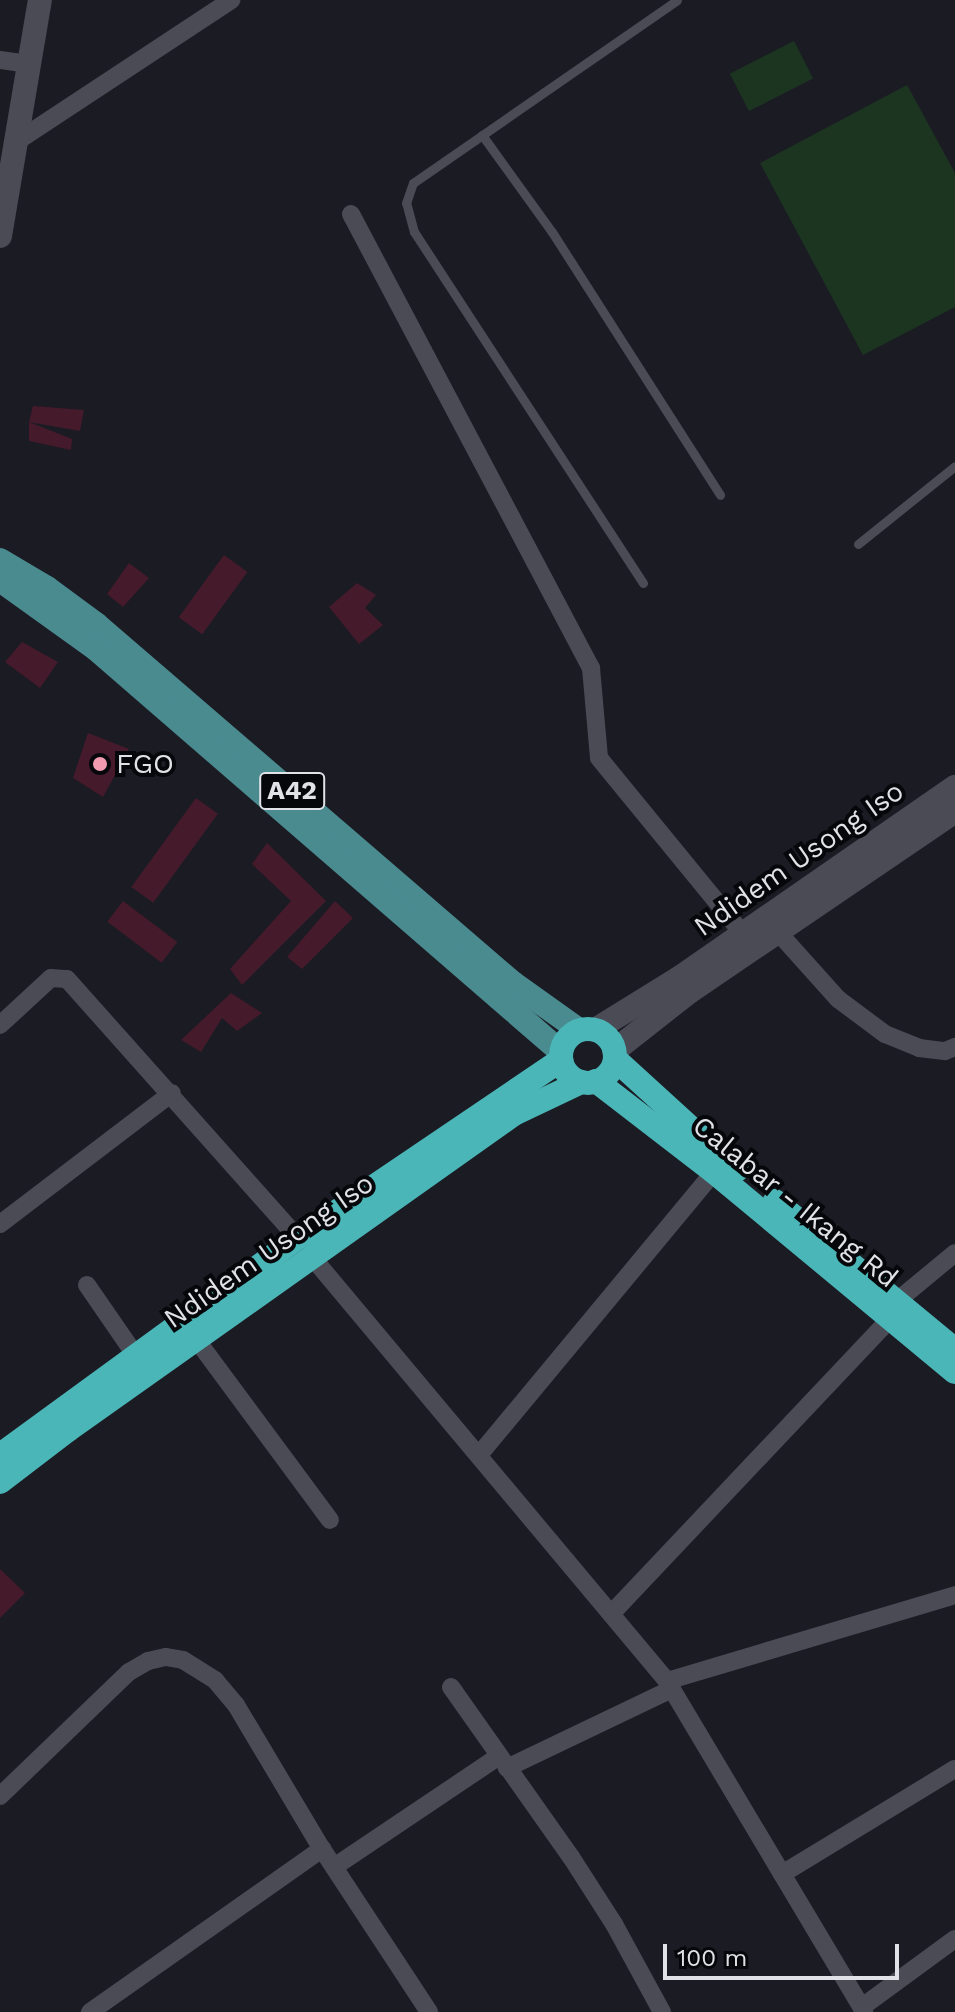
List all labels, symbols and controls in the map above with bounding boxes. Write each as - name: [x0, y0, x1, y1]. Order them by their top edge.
- place label: FGO: [116, 747, 174, 781]
- marker: FGO: [91, 755, 109, 773]
- road number: A42: [258, 769, 326, 813]
- street label: Ndidem Usong Iso: [688, 774, 910, 944]
- street label: Calabar - Ikang Rd: [685, 1109, 905, 1295]
- street label: Ndidem Usong Iso: [158, 1166, 380, 1336]
- scale bar: [667, 1928, 903, 1978]
- text: 100 m: [677, 1944, 747, 1972]

